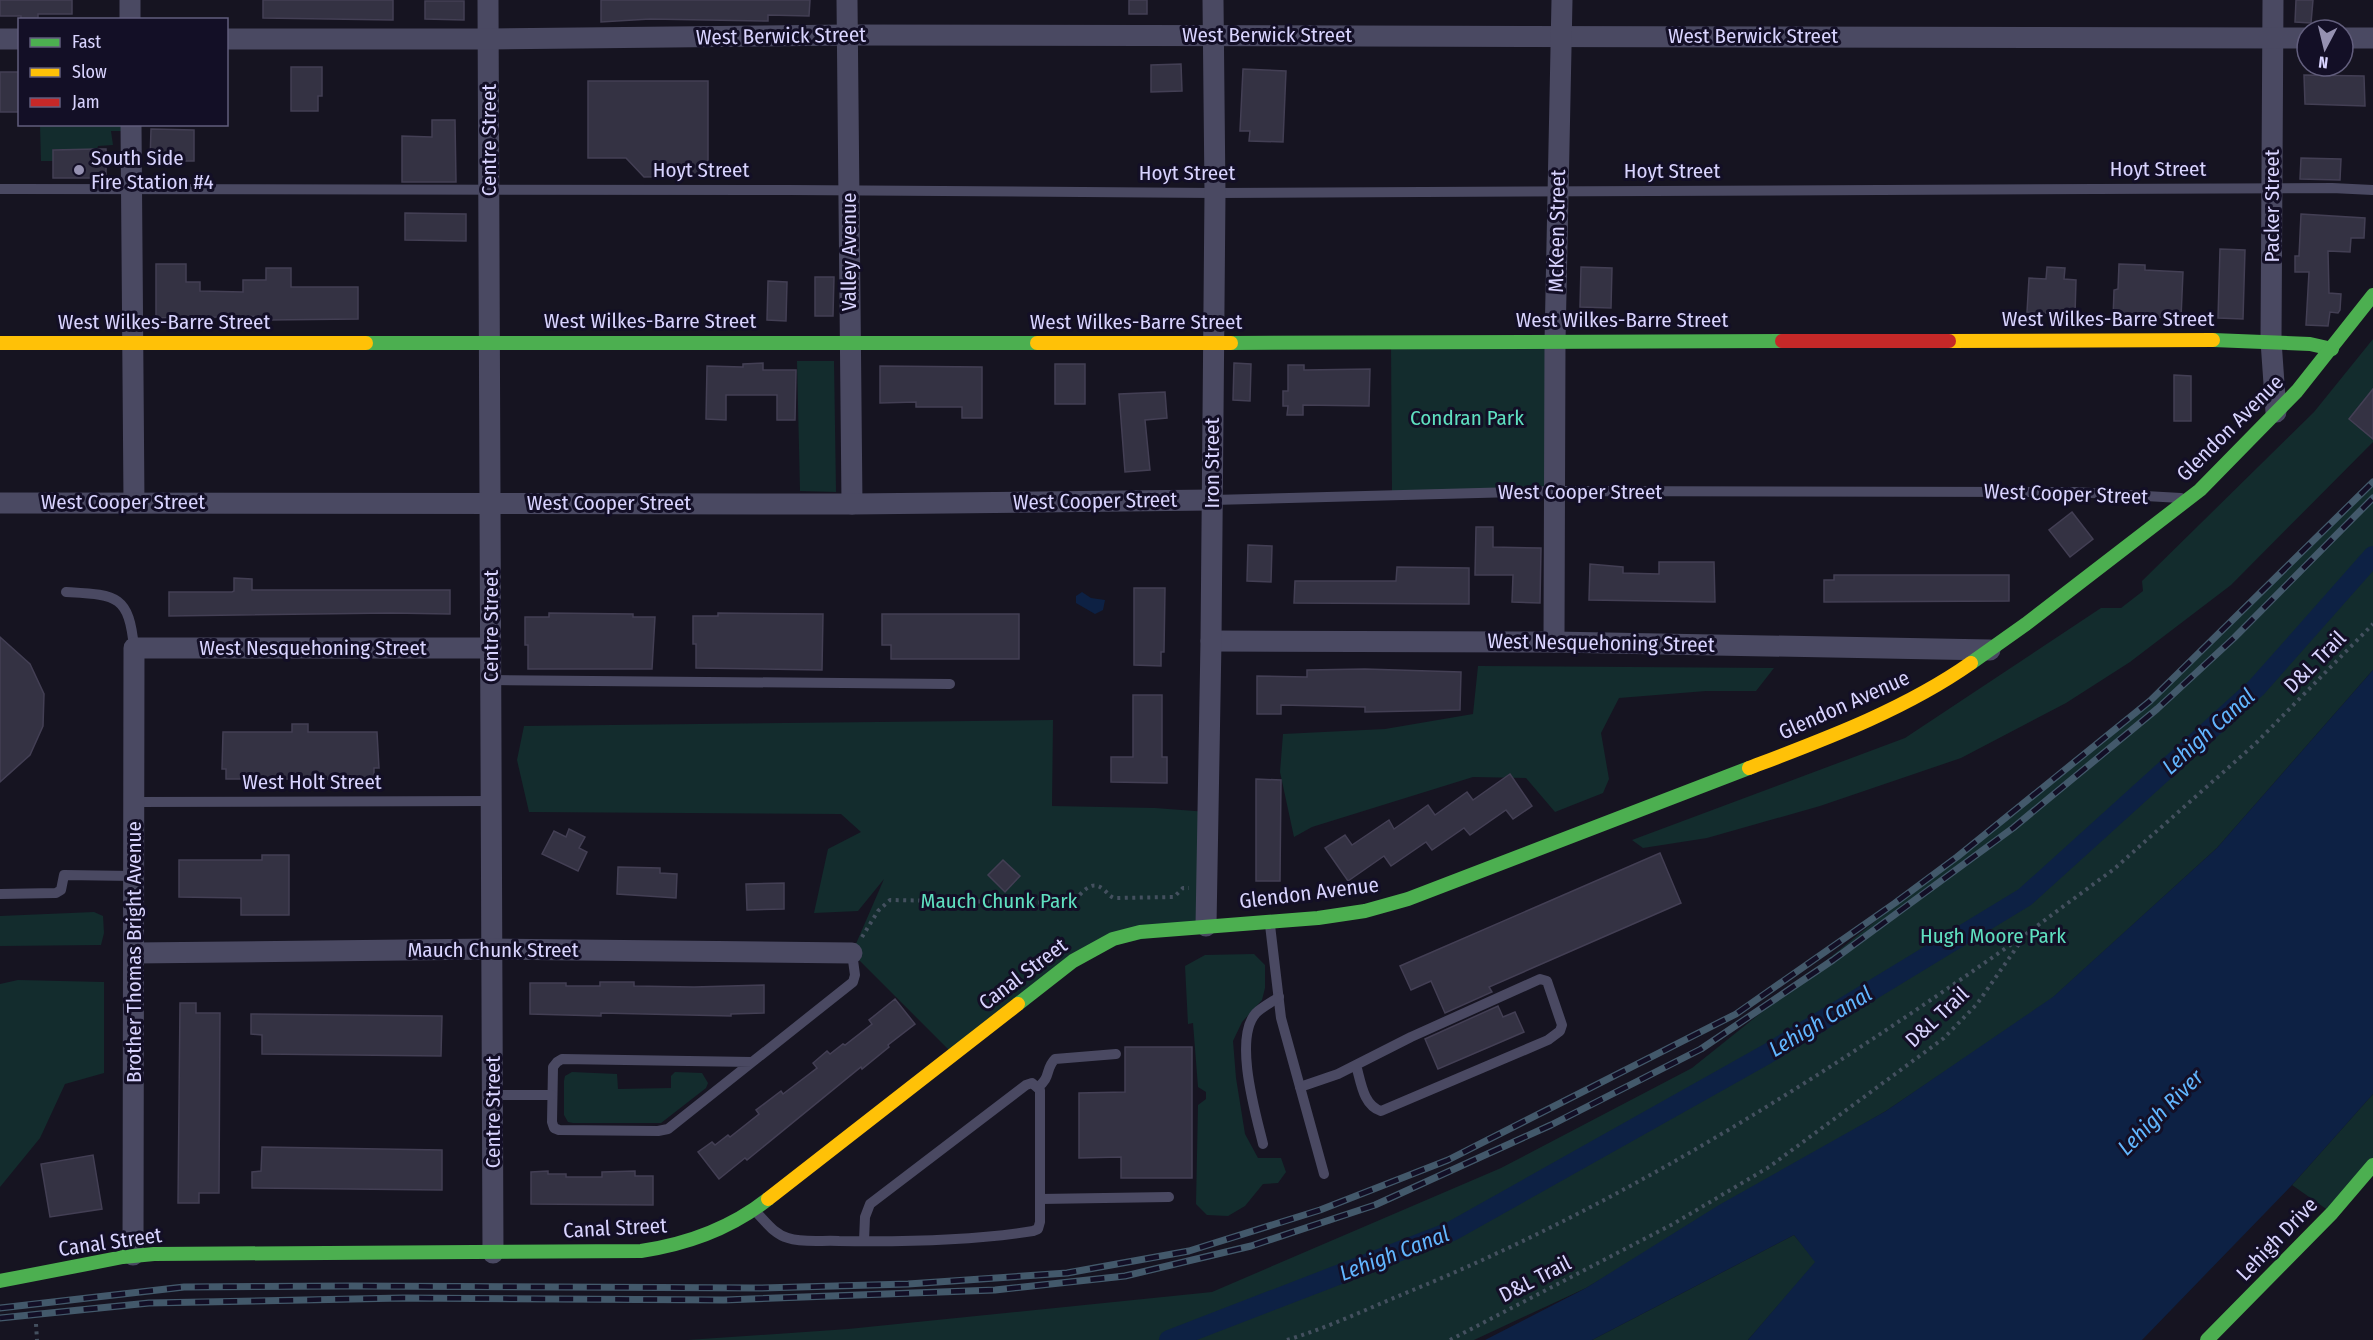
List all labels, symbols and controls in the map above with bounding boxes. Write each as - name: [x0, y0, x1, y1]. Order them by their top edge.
- legend: [18, 18, 228, 126]
- north arrow: [2295, 18, 2355, 78]
- street label: West Berwick Street: [696, 22, 866, 50]
- street label: West Berwick Street: [1182, 22, 1352, 48]
- street label: West Berwick Street: [1668, 23, 1838, 49]
- text: Fast: [72, 31, 101, 53]
- text: N: [2317, 52, 2329, 72]
- text: Slow: [72, 61, 107, 83]
- street label: Centre Street: [476, 84, 502, 196]
- text: Jam: [72, 91, 100, 113]
- place label: South Side Fire Station #4: [91, 145, 214, 195]
- street label: Packer Street: [2259, 149, 2285, 263]
- street label: Hoyt Street: [2110, 156, 2206, 182]
- street label: Hoyt Street: [653, 157, 749, 183]
- street label: Hoyt Street: [1624, 158, 1720, 184]
- street label: Hoyt Street: [1139, 160, 1235, 186]
- marker: South Side Fire Station #4: [72, 163, 86, 177]
- street label: McKeen Street: [1543, 169, 1571, 293]
- street label: Valley Avenue: [836, 193, 862, 311]
- street label: West Wilkes-Barre Street: [2002, 306, 2214, 332]
- street label: West Wilkes-Barre Street: [1516, 307, 1728, 333]
- street label: West Wilkes-Barre Street: [544, 308, 756, 334]
- street label: West Wilkes-Barre Street: [58, 309, 270, 335]
- street label: West Wilkes-Barre Street: [1030, 309, 1242, 335]
- street label: Glendon Avenue: [2171, 369, 2289, 487]
- park label: Condran Park: [1410, 405, 1524, 431]
- street label: Iron Street: [1199, 417, 1225, 508]
- street label: West Cooper Street: [1983, 478, 2149, 510]
- street label: West Cooper Street: [1498, 479, 1662, 505]
- street label: West Cooper Street: [1013, 487, 1178, 515]
- street label: West Cooper Street: [41, 489, 205, 515]
- street label: West Cooper Street: [527, 490, 691, 516]
- street label: Centre Street: [478, 570, 504, 682]
- street label: D&L Trail: [2278, 625, 2352, 699]
- street label: West Nesquehoning Street: [1487, 628, 1715, 658]
- street label: West Nesquehoning Street: [199, 635, 427, 661]
- street label: Glendon Avenue: [1775, 665, 1913, 745]
- water label: Lehigh Canal: [2156, 683, 2260, 780]
- street label: West Holt Street: [242, 769, 382, 795]
- street label: Brother Thomas Bright Avenue: [121, 821, 147, 1083]
- street label: Glendon Avenue: [1238, 872, 1380, 914]
- park label: Mauch Chunk Park: [921, 888, 1078, 914]
- park label: Hugh Moore Park: [1920, 923, 2066, 949]
- street label: Canal Street: [974, 932, 1072, 1016]
- street label: Mauch Chunk Street: [407, 937, 579, 963]
- water label: Lehigh Canal: [1764, 980, 1877, 1063]
- street label: D&L Trail: [1900, 981, 1974, 1053]
- street label: Centre Street: [480, 1056, 506, 1168]
- water label: Lehigh River: [2112, 1063, 2210, 1161]
- street label: Lehigh Drive: [2231, 1192, 2323, 1286]
- street label: Canal Street: [562, 1212, 668, 1244]
- water label: Lehigh Canal: [1335, 1220, 1453, 1287]
- street label: Canal Street: [57, 1222, 163, 1262]
- street label: D&L Trail: [1495, 1250, 1576, 1308]

